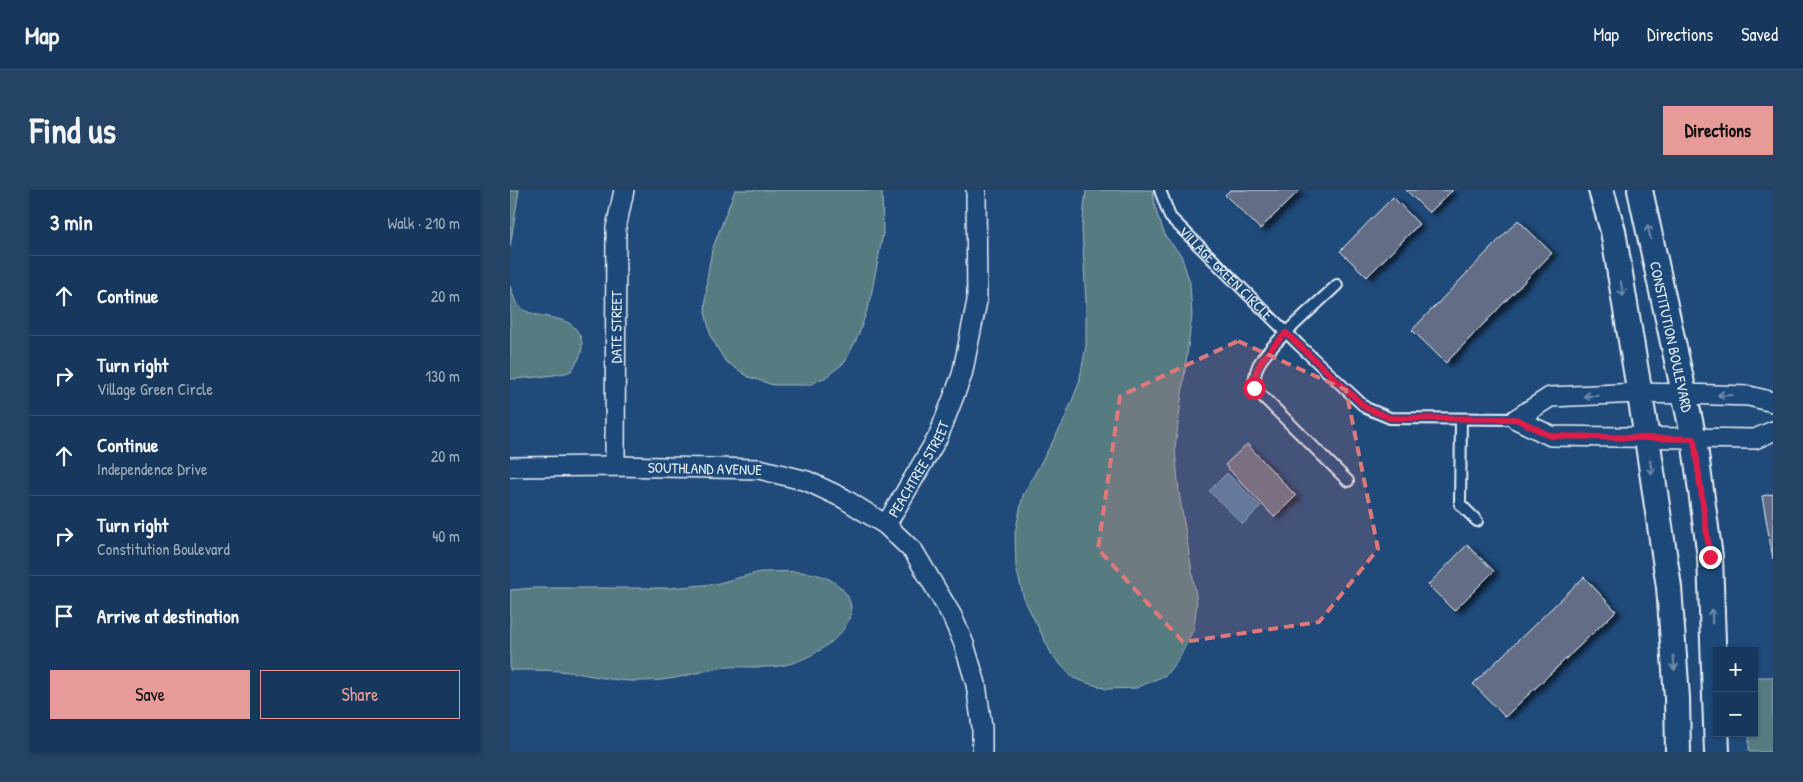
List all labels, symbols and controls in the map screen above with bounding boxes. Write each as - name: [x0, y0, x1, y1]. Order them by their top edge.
- text: Map: [25, 19, 59, 51]
- text: Map: [1594, 22, 1619, 47]
- text: Directions: [1647, 22, 1713, 47]
- text: Saved: [1741, 22, 1778, 47]
- button: Directions: [1663, 106, 1773, 155]
- text: Find us: [30, 107, 116, 154]
- text: 3 min: [50, 208, 93, 237]
- text: Walk · 210 m: [387, 212, 460, 234]
- street label: VILLAGE GREEN CIRCLE: [1174, 221, 1278, 325]
- one-way arrow: [1644, 224, 1653, 240]
- street label: CONSTITUTION BOULEVARD: [1645, 259, 1699, 415]
- one-way arrow: [1618, 281, 1628, 297]
- icon: ahead: [50, 282, 78, 310]
- text: Continue: [97, 283, 158, 309]
- text: 20 m: [431, 285, 460, 307]
- street label: DATE STREET: [605, 290, 626, 363]
- text: Turn right: [97, 352, 168, 378]
- icon: right: [50, 362, 78, 390]
- text: 130 m: [425, 365, 460, 387]
- route start: [1243, 377, 1266, 400]
- text: Village Green Circle: [97, 378, 213, 400]
- one-way arrow: [1717, 390, 1734, 400]
- one-way arrow: [1583, 391, 1599, 400]
- street label: PEACHTREE STREET: [883, 417, 954, 521]
- text: Continue: [97, 432, 158, 458]
- icon: ahead: [50, 442, 78, 470]
- text: 20 m: [431, 445, 460, 467]
- street label: SOUTHLAND AVENUE: [648, 456, 763, 480]
- text: Independence Drive: [97, 458, 207, 480]
- one-way arrow: [1646, 458, 1656, 474]
- text: Turn right: [97, 512, 168, 538]
- icon: right: [50, 522, 78, 550]
- text: 40 m: [432, 525, 460, 547]
- text: Constitution Boulevard: [97, 538, 230, 560]
- route end: [1699, 546, 1722, 569]
- icon: arrive: [50, 602, 78, 630]
- text: Arrive at destination: [97, 603, 239, 629]
- one-way arrow: [1707, 608, 1717, 624]
- map controls: [1713, 647, 1758, 737]
- button: +: [1713, 647, 1758, 692]
- one-way arrow: [1670, 654, 1679, 670]
- button: Save: [50, 670, 250, 719]
- button: Share: [260, 670, 460, 719]
- button: −: [1713, 692, 1758, 737]

